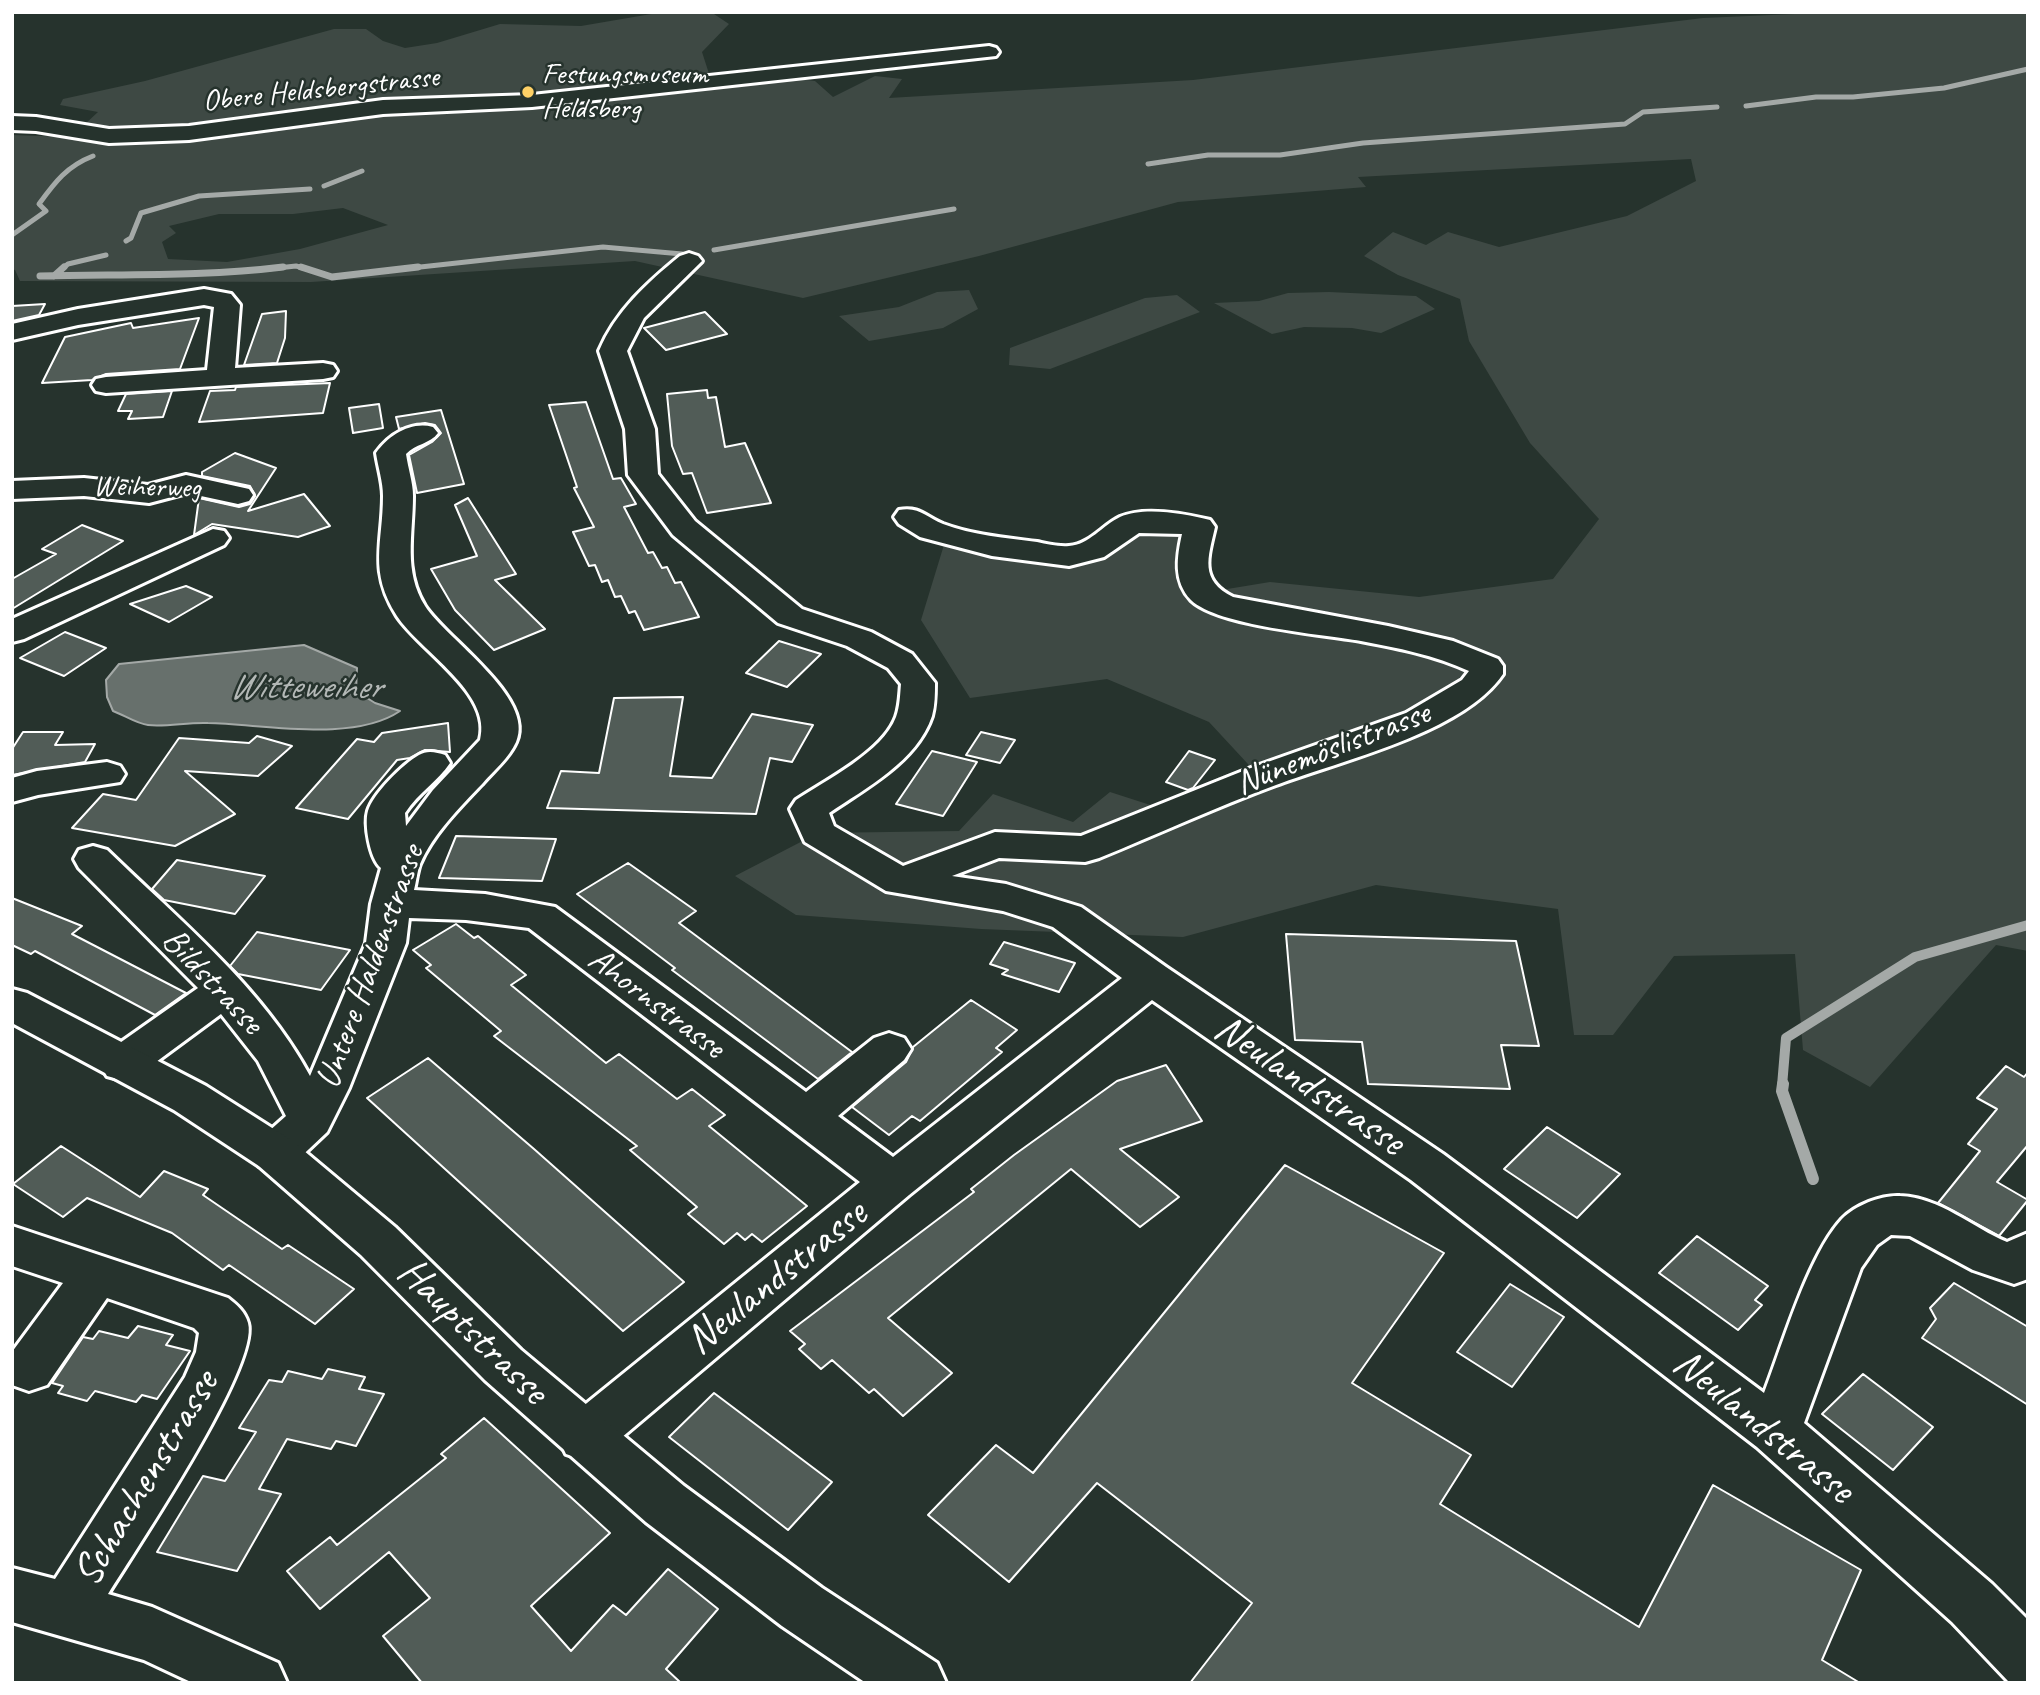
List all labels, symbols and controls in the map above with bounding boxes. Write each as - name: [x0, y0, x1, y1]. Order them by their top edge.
- place label: Festungsmuseum Heldsberg: [542, 57, 708, 127]
- street label: Obere Heldsbergstrasse: [201, 60, 441, 120]
- marker: Festungsmuseum Heldsberg: [520, 84, 536, 100]
- street label: Weiherweg: [93, 469, 201, 507]
- water label: Witteweiher: [229, 666, 381, 710]
- street label: Nünemöslistrasse: [1230, 693, 1436, 805]
- street label: Untere Haldenstrasse: [308, 840, 434, 1094]
- street label: Bildstrasse: [152, 920, 272, 1044]
- street label: Ahornstrasse: [580, 939, 732, 1069]
- street label: Neulandstrasse: [1204, 1004, 1414, 1168]
- street label: Neulandstrasse: [676, 1190, 878, 1366]
- street label: Hauptstrasse: [386, 1248, 558, 1416]
- street label: Neulandstrasse: [1662, 1339, 1864, 1515]
- street label: Schachenstrasse: [63, 1362, 231, 1596]

